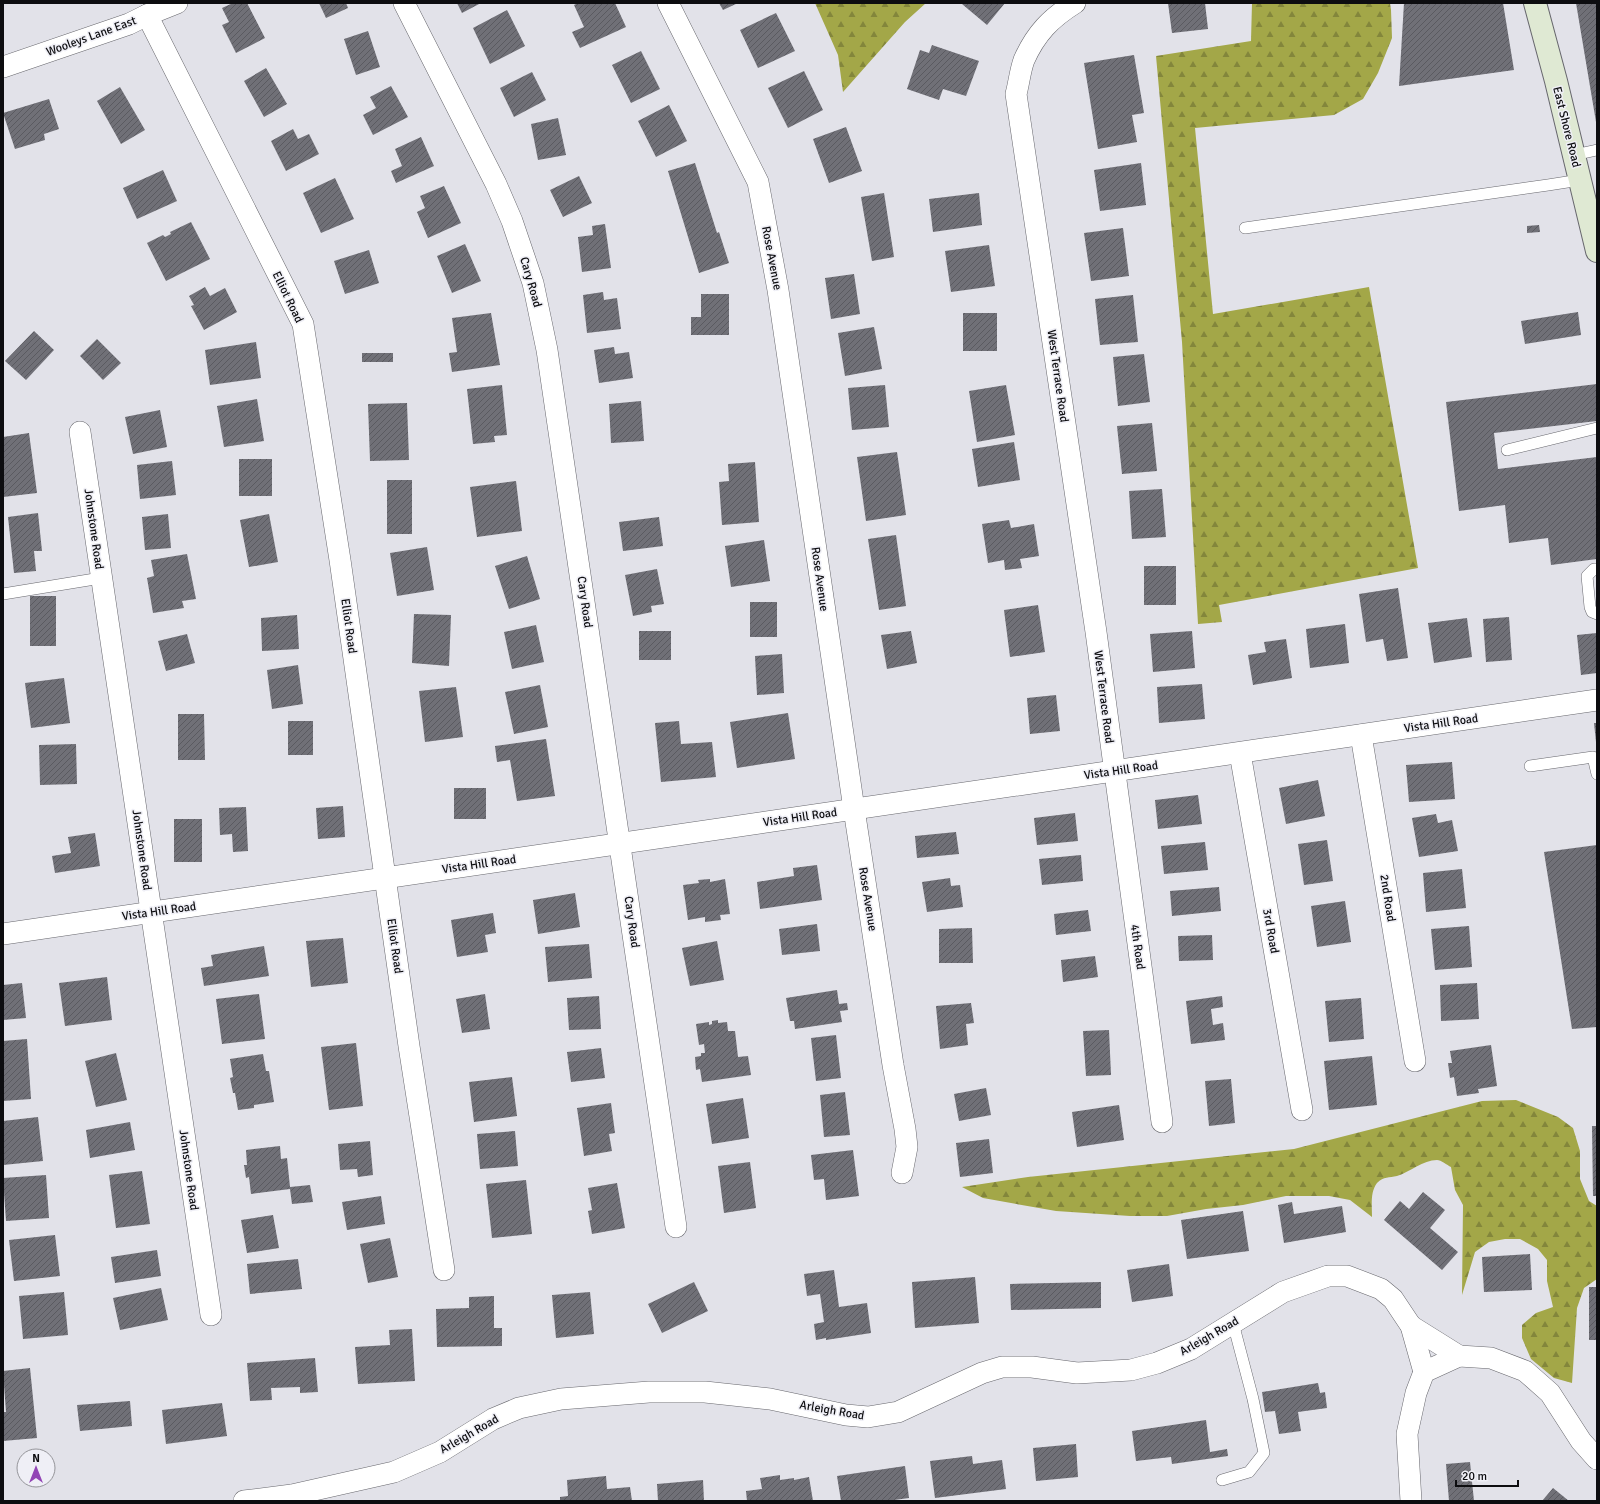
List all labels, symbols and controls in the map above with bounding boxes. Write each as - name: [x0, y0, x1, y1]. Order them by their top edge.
- street label: Wooleys Lane East: [44, 13, 138, 60]
- street label: East Shore Road: [1549, 85, 1584, 169]
- street label: Rose Avenue: [758, 225, 785, 291]
- street label: Cary Road: [516, 255, 545, 309]
- street label: Elliot Road: [269, 269, 306, 325]
- street label: West Terrace Road: [1044, 329, 1071, 423]
- street label: Johnstone Road: [80, 488, 107, 570]
- street label: Rose Avenue: [808, 546, 831, 612]
- street label: Cary Road: [573, 575, 596, 629]
- street label: Elliot Road: [337, 598, 360, 655]
- street label: West Terrace Road: [1090, 650, 1117, 744]
- street label: Vista Hill Road: [1403, 711, 1479, 736]
- street label: Vista Hill Road: [1083, 758, 1159, 783]
- street label: Vista Hill Road: [762, 805, 838, 830]
- street label: Johnstone Road: [128, 809, 155, 891]
- street label: Vista Hill Road: [441, 852, 517, 877]
- street label: Rose Avenue: [855, 866, 880, 932]
- street label: 2nd Road: [1376, 873, 1399, 923]
- street label: Cary Road: [620, 895, 643, 949]
- street label: Vista Hill Road: [121, 899, 197, 924]
- street label: 3rd Road: [1259, 907, 1282, 955]
- street label: Elliot Road: [383, 918, 406, 975]
- street label: 4th Road: [1127, 923, 1148, 971]
- street label: Johnstone Road: [175, 1129, 202, 1211]
- street label: Arleigh Road: [1177, 1314, 1241, 1359]
- street label: Arleigh Road: [798, 1397, 866, 1424]
- street label: Arleigh Road: [437, 1412, 501, 1457]
- north arrow: [16, 1448, 56, 1488]
- text: N: [32, 1452, 40, 1465]
- scale bar: [1456, 1462, 1518, 1488]
- text: 20 m: [1462, 1469, 1487, 1484]

